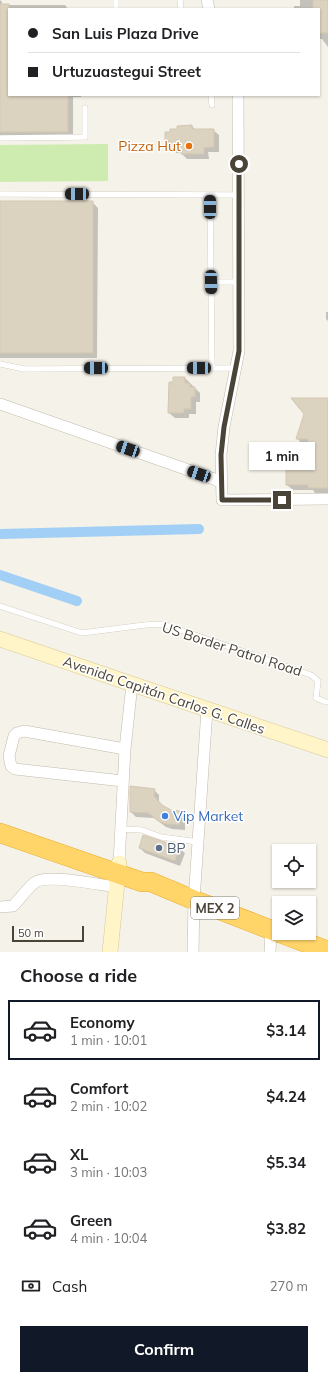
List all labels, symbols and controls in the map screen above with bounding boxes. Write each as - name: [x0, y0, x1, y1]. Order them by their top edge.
- text: San Luis Plaza Drive: [52, 24, 199, 43]
- text: Urtuzuastegui Street: [52, 62, 201, 81]
- place label: Pizza Hut: [118, 137, 181, 155]
- marker: Pizza Hut: [184, 141, 194, 151]
- route start: [230, 155, 248, 173]
- car: [65, 188, 89, 200]
- car: [204, 195, 216, 219]
- car: [205, 270, 217, 294]
- car: [84, 362, 108, 374]
- car: [187, 362, 211, 374]
- car: [115, 439, 141, 459]
- callout: 1 min: [249, 442, 315, 470]
- text: 1 min: [265, 448, 299, 464]
- car: [186, 464, 212, 484]
- route end: [273, 491, 291, 509]
- street label: US Border Patrol Road: [160, 618, 304, 680]
- street label: Avenida Capitán Carlos G. Calles: [61, 652, 267, 738]
- place label: Vip Market: [173, 807, 243, 825]
- marker: Vip Market: [160, 811, 170, 821]
- place label: BP: [167, 839, 186, 857]
- marker: BP: [154, 843, 164, 853]
- map controls: [272, 844, 316, 940]
- button: locate: [272, 844, 316, 888]
- button: layers: [272, 896, 316, 940]
- road number: MEX 2: [191, 897, 239, 919]
- scale bar: [12, 924, 84, 943]
- text: 50 m: [18, 926, 44, 940]
- text: Choose a ride: [20, 964, 137, 987]
- icon: car: [22, 1012, 58, 1048]
- text: Economy: [70, 1013, 135, 1032]
- text: $3.14: [266, 1021, 306, 1040]
- text: 1 min · 10:01: [70, 1032, 147, 1048]
- icon: car: [22, 1078, 58, 1114]
- text: Comfort: [70, 1079, 128, 1098]
- text: $4.24: [266, 1087, 306, 1106]
- text: 2 min · 10:02: [70, 1098, 147, 1114]
- icon: car: [22, 1144, 58, 1180]
- text: XL: [70, 1145, 88, 1164]
- text: $5.34: [266, 1153, 306, 1172]
- text: 3 min · 10:03: [70, 1164, 147, 1180]
- icon: car: [22, 1210, 58, 1246]
- text: Green: [70, 1211, 112, 1230]
- text: $3.82: [266, 1219, 306, 1238]
- text: 4 min · 10:04: [70, 1230, 147, 1246]
- icon: cash: [20, 1275, 42, 1297]
- text: Cash: [52, 1277, 87, 1296]
- text: 270 m: [270, 1278, 308, 1294]
- button: Confirm: [20, 1326, 308, 1372]

